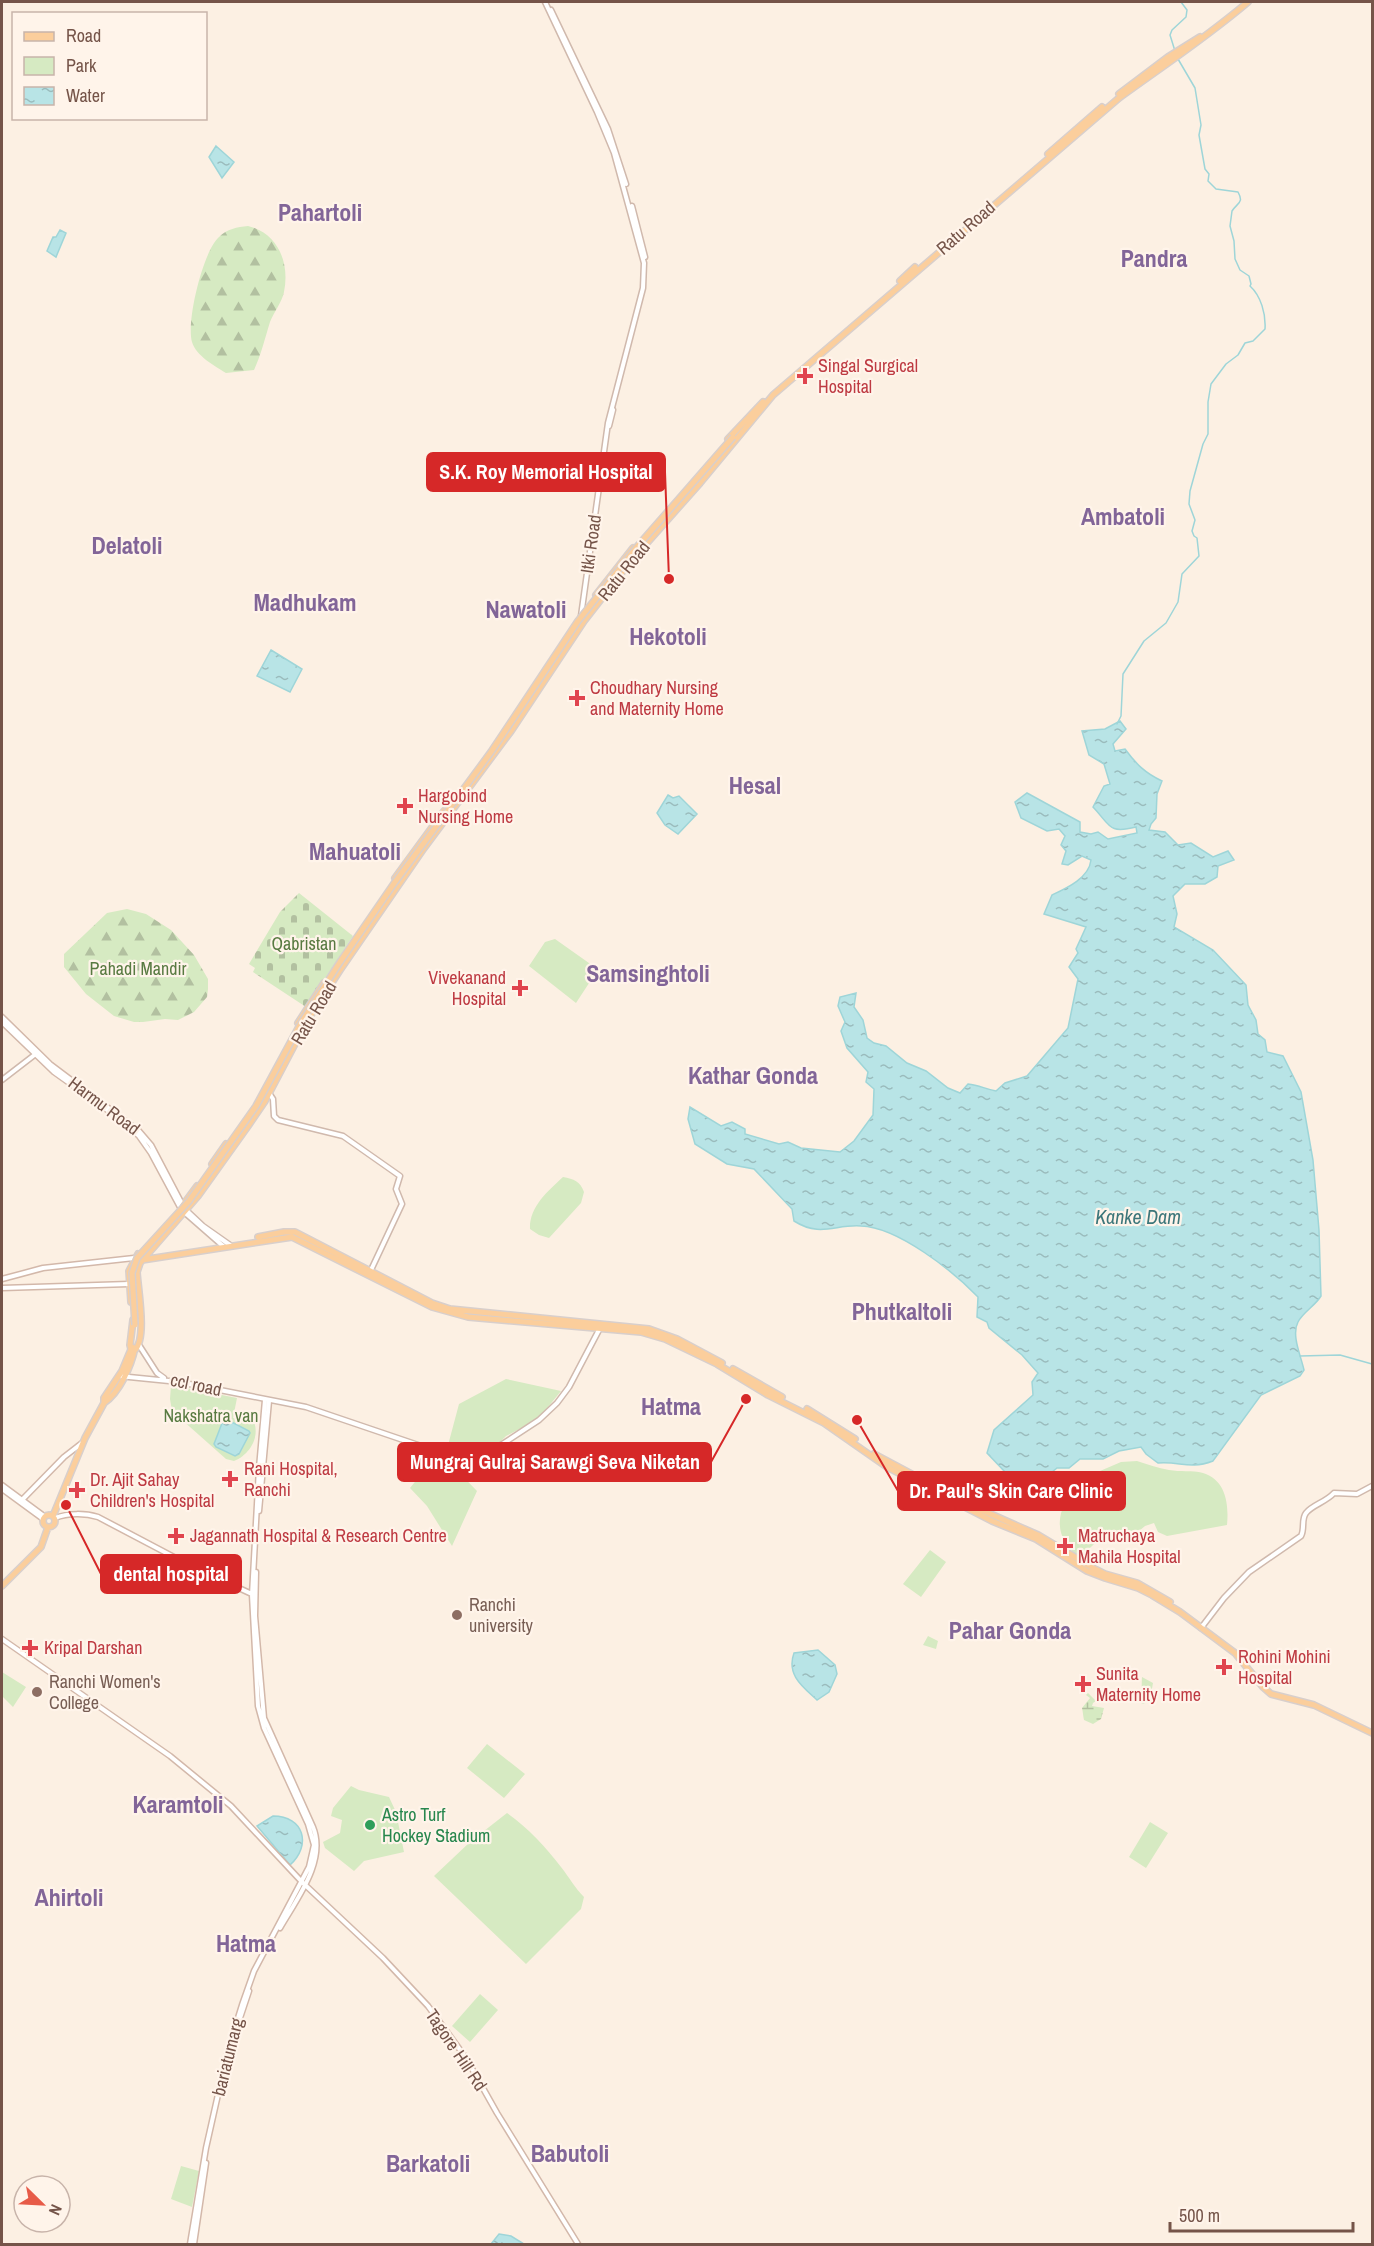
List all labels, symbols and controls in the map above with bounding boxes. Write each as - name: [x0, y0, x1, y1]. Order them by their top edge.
- legend: [12, 12, 207, 120]
- text: Road: [66, 23, 101, 48]
- text: Park: [66, 53, 97, 78]
- text: Water: [66, 83, 105, 108]
- street label: Ratu Road: [931, 195, 1000, 260]
- district label: Pahartoli: [278, 196, 362, 228]
- district label: Pandra: [1121, 242, 1187, 274]
- place label: Singal Surgical Hospital: [818, 353, 918, 399]
- marker: Singal Surgical Hospital: [796, 367, 814, 385]
- callout: S.K. Roy Memorial Hospital: [427, 453, 665, 491]
- text: S.K. Roy Memorial Hospital: [439, 458, 653, 485]
- district label: Ambatoli: [1081, 500, 1165, 532]
- street label: Itki Road: [574, 513, 607, 575]
- district label: Delatoli: [91, 529, 163, 561]
- street label: Ratu Road: [592, 535, 656, 606]
- district label: Madhukam: [254, 586, 356, 618]
- district label: Nawatoli: [486, 593, 566, 625]
- district label: Hekotoli: [629, 620, 707, 652]
- place label: Choudhary Nursing and Maternity Home: [590, 675, 724, 721]
- marker: Choudhary Nursing and Maternity Home: [568, 689, 586, 707]
- district label: Hesal: [729, 769, 781, 801]
- place label: Hargobind Nursing Home: [418, 783, 513, 829]
- marker: Hargobind Nursing Home: [396, 797, 414, 815]
- district label: Mahuatoli: [309, 835, 401, 867]
- park label: Qabristan: [272, 931, 336, 956]
- park label: Pahadi Mandir: [90, 956, 186, 981]
- district label: Samsinghtoli: [586, 957, 710, 989]
- place label: Vivekanand Hospital: [428, 965, 506, 1011]
- street label: Ratu Road: [285, 976, 342, 1049]
- marker: Vivekanand Hospital: [511, 979, 529, 997]
- district label: Kathar Gonda: [688, 1059, 818, 1091]
- street label: Harmu Road: [63, 1070, 145, 1141]
- water label: Kanke Dam: [1095, 1203, 1181, 1230]
- district label: Phutkaltoli: [852, 1295, 952, 1327]
- street label: ccl road: [168, 1367, 224, 1402]
- district label: Hatma: [641, 1390, 701, 1422]
- park label: Nakshatra van: [163, 1403, 259, 1428]
- callout: Mungraj Gulraj Sarawgi Seva Niketan: [398, 1443, 711, 1481]
- text: Mungraj Gulraj Sarawgi Seva Niketan: [410, 1448, 700, 1475]
- place label: Rani Hospital, Ranchi: [244, 1456, 338, 1502]
- place label: Dr. Ajit Sahay Children's Hospital: [90, 1467, 214, 1513]
- marker: Rani Hospital, Ranchi: [221, 1470, 239, 1488]
- callout: Dr. Paul's Skin Care Clinic: [898, 1472, 1125, 1510]
- text: Dr. Paul's Skin Care Clinic: [909, 1477, 1113, 1504]
- marker: Dr. Ajit Sahay Children's Hospital: [68, 1481, 86, 1499]
- place label: Jagannath Hospital & Research Centre: [190, 1523, 447, 1548]
- place label: Matruchaya Mahila Hospital: [1078, 1523, 1181, 1569]
- marker: Jagannath Hospital & Research Centre: [167, 1527, 185, 1545]
- marker: Matruchaya Mahila Hospital: [1056, 1537, 1074, 1555]
- callout: dental hospital: [101, 1555, 241, 1593]
- text: dental hospital: [113, 1560, 229, 1587]
- place label: Ranchi university: [469, 1592, 534, 1638]
- marker: Ranchi university: [450, 1608, 464, 1622]
- district label: Pahar Gonda: [949, 1614, 1071, 1646]
- place label: Kripal Darshan: [44, 1635, 142, 1660]
- marker: Kripal Darshan: [21, 1639, 39, 1657]
- place label: Rohini Mohini Hospital: [1238, 1644, 1331, 1690]
- marker: Rohini Mohini Hospital: [1215, 1658, 1233, 1676]
- place label: Sunita Maternity Home: [1096, 1661, 1201, 1707]
- place label: Ranchi Women's College: [49, 1669, 161, 1715]
- marker: Sunita Maternity Home: [1074, 1675, 1092, 1693]
- marker: Ranchi Women's College: [30, 1685, 44, 1699]
- district label: Karamtoli: [133, 1788, 223, 1820]
- place label: Astro Turf Hockey Stadium: [381, 1802, 490, 1848]
- marker: Astro Turf Hockey Stadium: [363, 1818, 377, 1832]
- district label: Ahirtoli: [35, 1881, 103, 1913]
- district label: Hatma: [216, 1927, 276, 1959]
- street label: Tagore Hill Rd: [420, 2004, 493, 2096]
- street label: bariatumarg: [206, 2014, 249, 2099]
- district label: Babutoli: [531, 2137, 609, 2169]
- district label: Barkatoli: [386, 2147, 470, 2179]
- north arrow: [12, 2174, 72, 2234]
- scale bar: [1170, 2195, 1353, 2233]
- text: N: [44, 2201, 68, 2219]
- text: 500 m: [1179, 2203, 1220, 2228]

